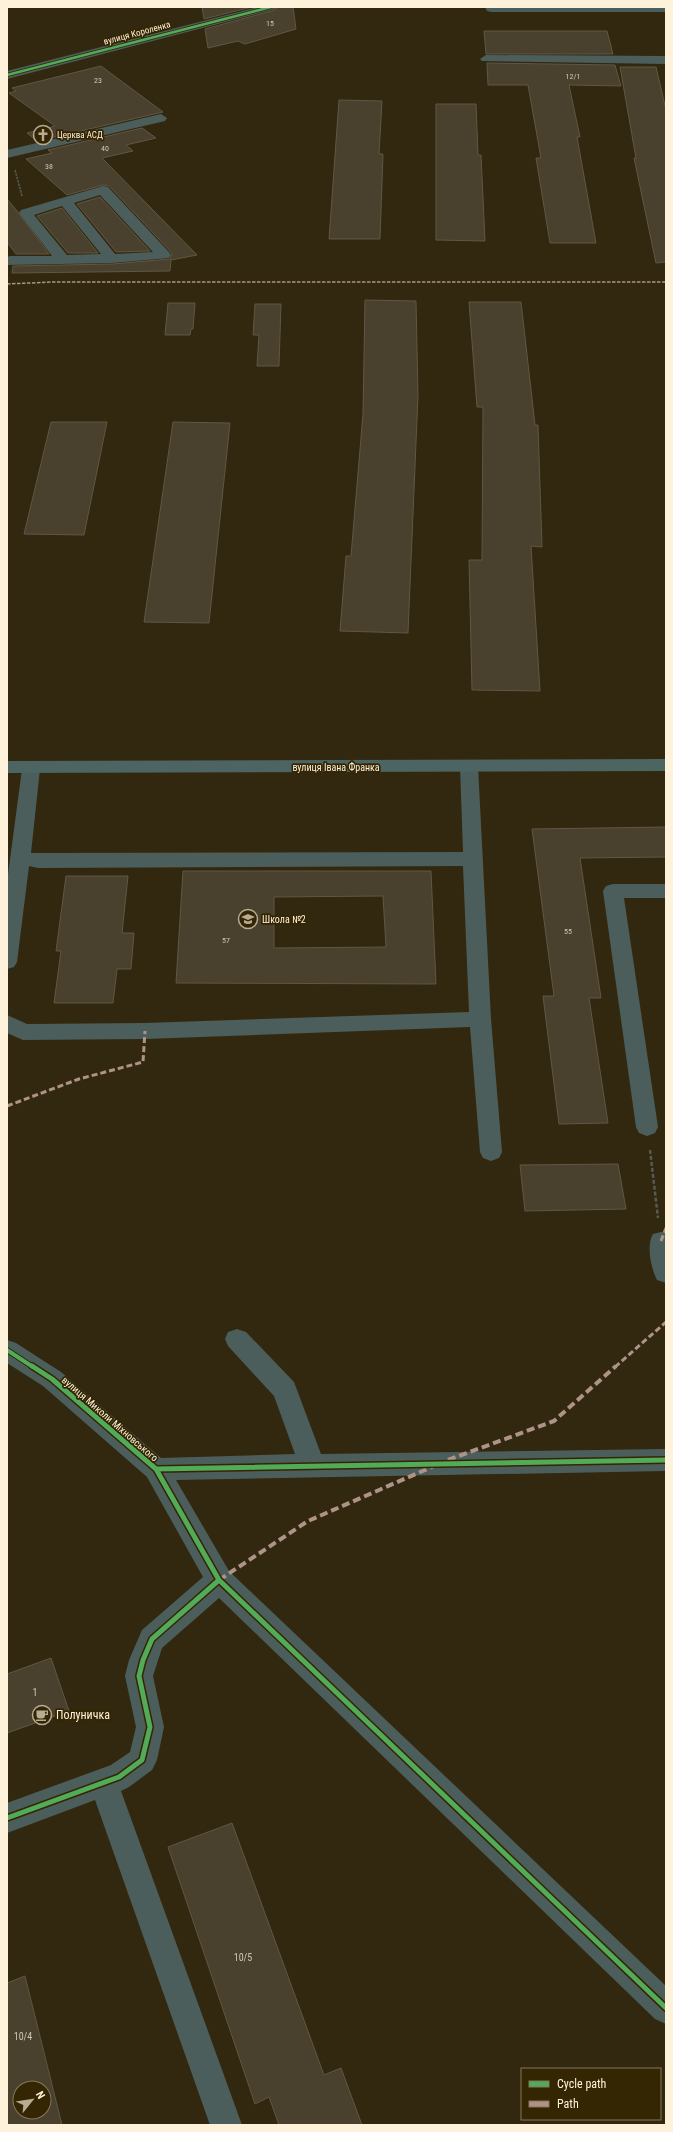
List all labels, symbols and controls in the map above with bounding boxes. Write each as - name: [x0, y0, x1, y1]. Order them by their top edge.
- street label: вулиця Короленка: [102, 19, 172, 47]
- house number: 15: [266, 19, 274, 28]
- house number: 12/1: [566, 72, 580, 81]
- house number: 23: [94, 76, 102, 85]
- church icon: Церква АСД: [32, 124, 54, 146]
- place label: Церква АСД: [57, 130, 103, 140]
- house number: 40: [101, 144, 109, 153]
- house number: 38: [45, 162, 53, 171]
- street label: вулиця Івана Франка: [292, 761, 380, 773]
- school or university icon: Школа №2: [237, 908, 259, 930]
- place label: Школа №2: [262, 914, 306, 925]
- house number: 55: [564, 927, 572, 936]
- house number: 57: [222, 936, 230, 945]
- street label: вулиця Миколи Міхновського: [60, 1374, 160, 1464]
- house number: 1: [33, 1687, 37, 1698]
- cafe icon: Полуничка: [31, 1704, 53, 1726]
- place label: Полуничка: [56, 1708, 110, 1722]
- house number: 10/5: [234, 1952, 252, 1963]
- house number: 10/4: [14, 2031, 32, 2042]
- legend: [521, 2068, 661, 2120]
- text: Cycle path: [557, 2077, 607, 2091]
- north arrow: [12, 2080, 52, 2120]
- text: N: [33, 2089, 48, 2102]
- text: Path: [557, 2097, 579, 2111]

